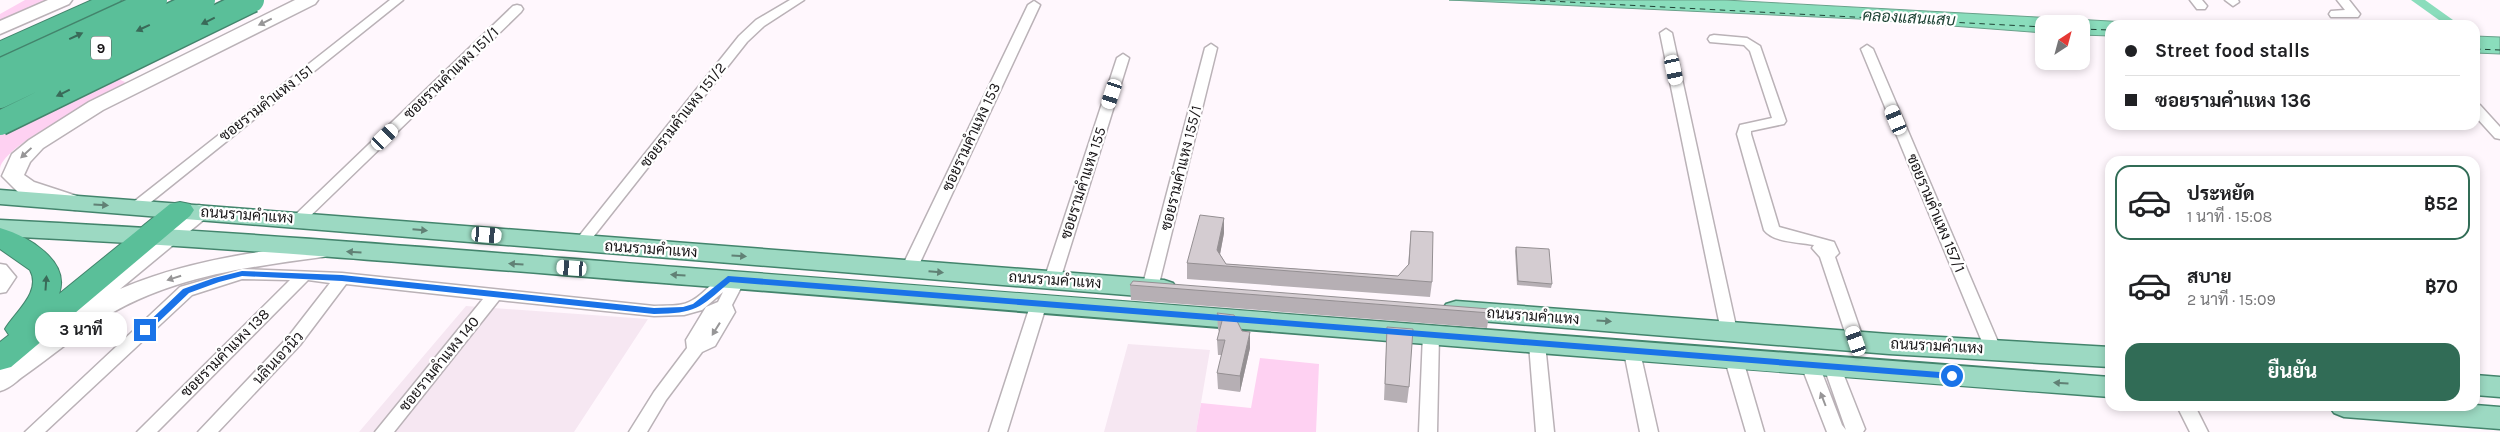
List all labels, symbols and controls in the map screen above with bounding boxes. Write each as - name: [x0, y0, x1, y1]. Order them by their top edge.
- water label: คลองแสนแสบ: [1862, 6, 1957, 29]
- north arrow: [2035, 15, 2090, 70]
- map controls: [2035, 15, 2090, 70]
- one-way arrow: [201, 17, 216, 25]
- one-way arrow: [258, 18, 272, 26]
- street label: ซอยรามคำแหง 151/1: [400, 23, 502, 123]
- one-way arrow: [136, 25, 150, 33]
- one-way arrow: [69, 32, 83, 40]
- road number: 9: [91, 36, 111, 59]
- text: Street food stalls: [2155, 40, 2310, 62]
- car: [1663, 54, 1684, 86]
- street label: ซอยรามคำแหง 151/2: [636, 59, 730, 171]
- street label: ซอยรามคำแหง 151: [216, 61, 316, 145]
- car: [1100, 77, 1123, 111]
- street label: ซอยรามคำแหง 153: [938, 80, 1004, 194]
- one-way arrow: [55, 89, 70, 97]
- text: ซอยรามคำแหง 136: [2155, 90, 2311, 112]
- street label: ซอยรามคำแหง 155/1: [1157, 103, 1205, 233]
- car: [1883, 103, 1908, 137]
- car: [368, 121, 401, 153]
- street label: ซอยรามคำแหง 155: [1056, 124, 1110, 242]
- one-way arrow: [20, 147, 33, 158]
- street label: ซอยรามคำแหง 157/1: [1903, 151, 1969, 275]
- icon: car: [2127, 180, 2172, 225]
- text: ประหยัด: [2187, 183, 2255, 205]
- text: ฿52: [2424, 193, 2458, 215]
- one-way arrow: [93, 201, 109, 209]
- street label: ถนนรามคำแหง: [200, 203, 294, 227]
- text: 1 นาที · 15:08: [2187, 207, 2272, 226]
- one-way arrow: [412, 226, 428, 234]
- car: [471, 226, 502, 244]
- street label: ถนนรามคำแหง: [604, 237, 698, 261]
- one-way arrow: [346, 248, 362, 256]
- one-way arrow: [731, 252, 747, 260]
- one-way arrow: [508, 259, 524, 267]
- car: [556, 259, 587, 277]
- icon: car: [2127, 263, 2172, 308]
- text: สบาย: [2187, 266, 2232, 288]
- one-way arrow: [928, 268, 944, 276]
- street label: ถนนรามคำแหง: [1008, 268, 1102, 292]
- one-way arrow: [670, 271, 686, 279]
- one-way arrow: [43, 275, 51, 291]
- one-way arrow: [166, 275, 181, 283]
- text: ฿70: [2425, 276, 2458, 298]
- text: 2 นาที · 15:09: [2187, 290, 2276, 309]
- street label: ถนนรามคำแหง: [1486, 304, 1580, 328]
- street label: ซอยรามคำแหง 138: [177, 305, 273, 401]
- callout: 3 นาที: [35, 312, 128, 348]
- street label: ซอยรามคำแหง 140: [395, 313, 483, 415]
- one-way arrow: [1596, 318, 1612, 326]
- route end: [134, 319, 156, 341]
- text: 3 นาที: [59, 320, 103, 339]
- one-way arrow: [712, 322, 721, 336]
- car: [1844, 324, 1867, 358]
- street label: นลินเอวนิว: [249, 328, 307, 388]
- street label: ถนนรามคำแหง: [1890, 335, 1984, 357]
- button: ยืนยัน: [2125, 343, 2460, 401]
- route start: [1941, 365, 1963, 387]
- one-way arrow: [2053, 379, 2069, 387]
- one-way arrow: [1819, 392, 1826, 407]

